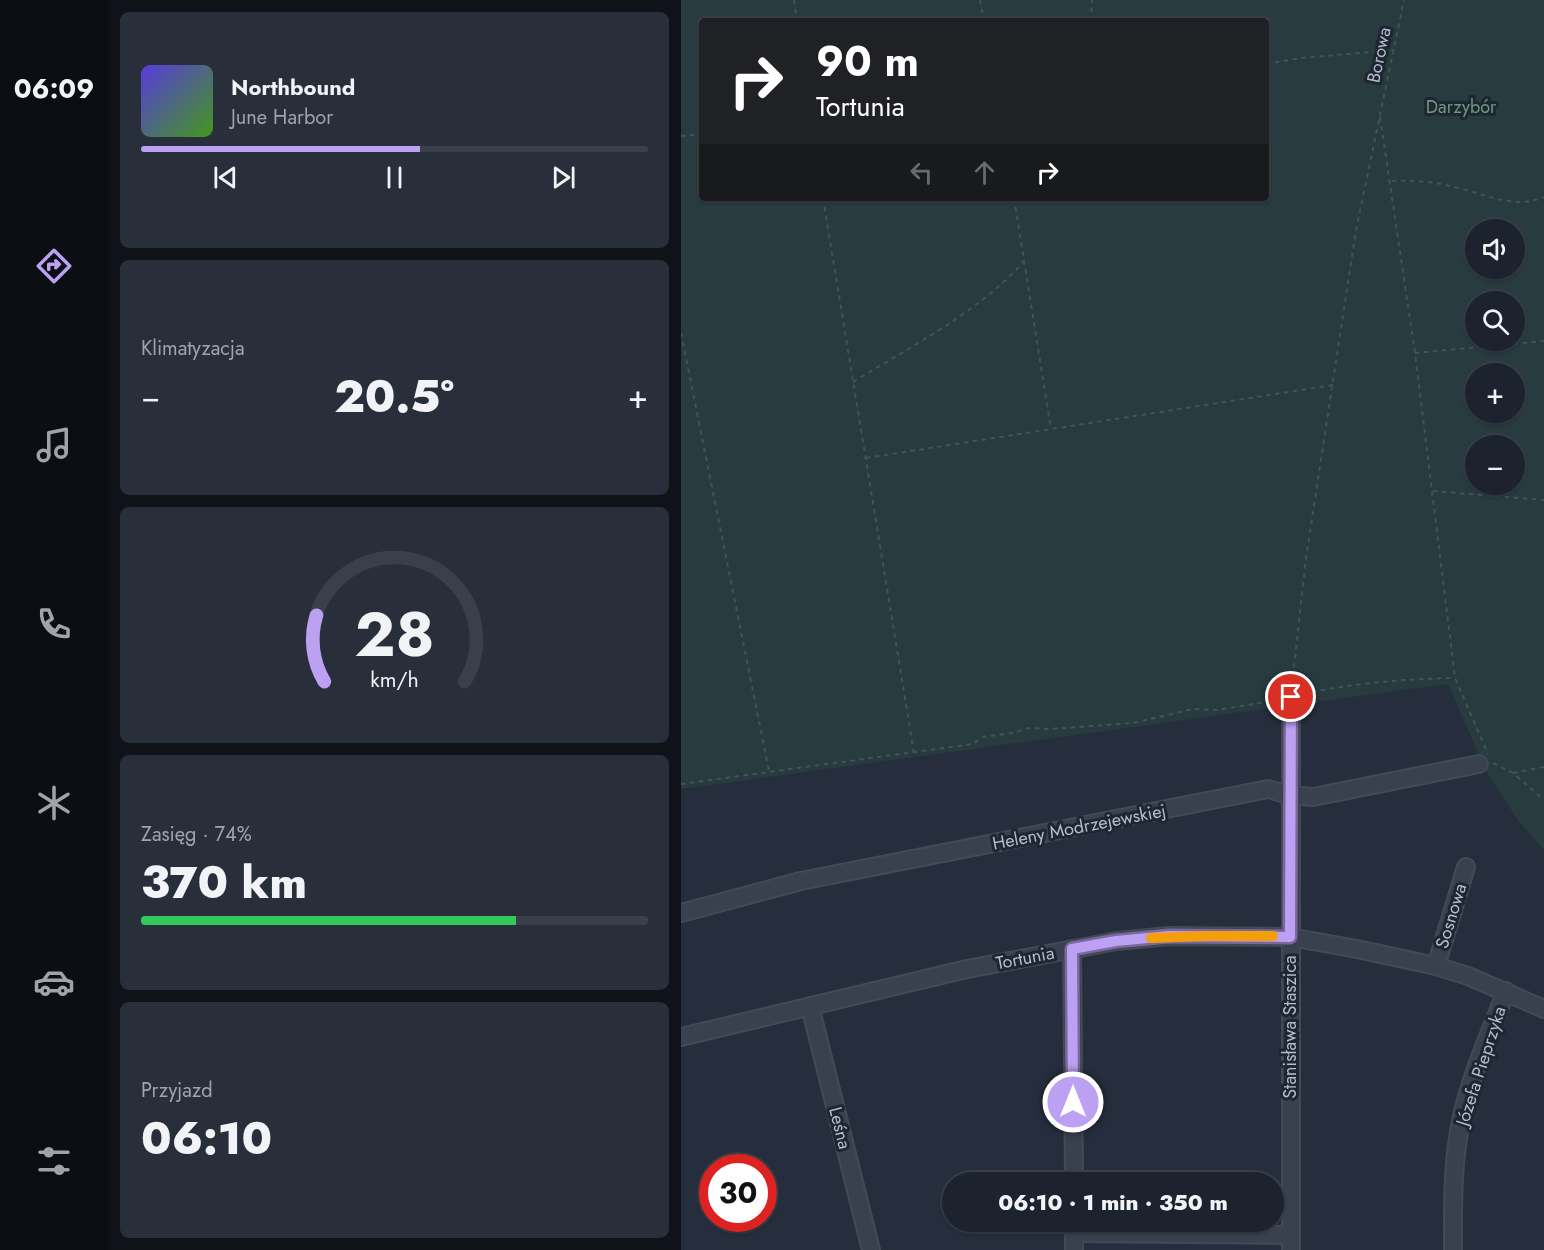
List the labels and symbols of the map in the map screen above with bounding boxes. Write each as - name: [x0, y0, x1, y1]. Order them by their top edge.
- street label: Borowa: [1360, 25, 1398, 85]
- park label: Darzybór: [1426, 94, 1497, 120]
- pin: [1265, 671, 1316, 722]
- street label: Heleny Modrzejewskiej: [990, 797, 1168, 857]
- street label: Sosnowa: [1429, 880, 1473, 952]
- street label: Tortunia: [993, 940, 1057, 976]
- street label: Stanisława Staszica: [1277, 955, 1303, 1099]
- street label: Józefa Pieprzyka: [1449, 1003, 1513, 1131]
- position arrow: [1041, 1070, 1105, 1134]
- street label: Leśna: [822, 1104, 858, 1152]
- speed limit sign: 30: [699, 1154, 777, 1232]

